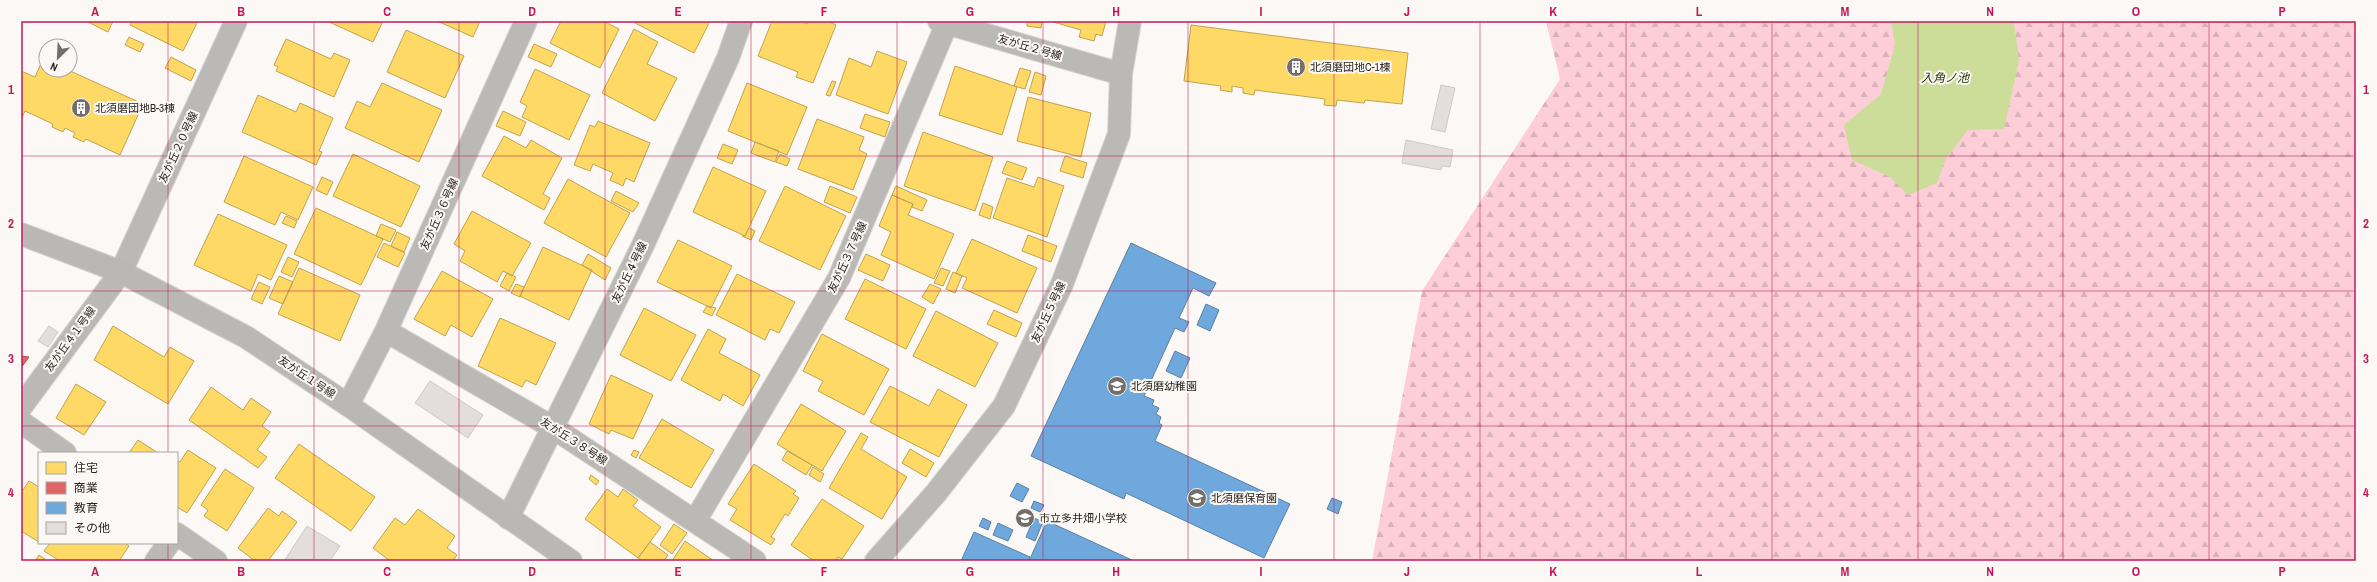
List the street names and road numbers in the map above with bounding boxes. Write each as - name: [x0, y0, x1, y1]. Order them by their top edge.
- street label: 友が丘２号線: [996, 31, 1064, 63]
- street label: 友が丘２０号線: [155, 109, 201, 185]
- street label: 友が丘３６号線: [417, 176, 461, 252]
- street label: 友が丘３７号線: [824, 219, 870, 295]
- street label: 友が丘４号線: [608, 239, 650, 305]
- street label: 友が丘５号線: [1028, 279, 1068, 345]
- street label: 友が丘４１号線: [42, 304, 98, 374]
- street label: 友が丘１号線: [276, 353, 338, 401]
- street label: 友が丘３８号線: [538, 414, 610, 468]

